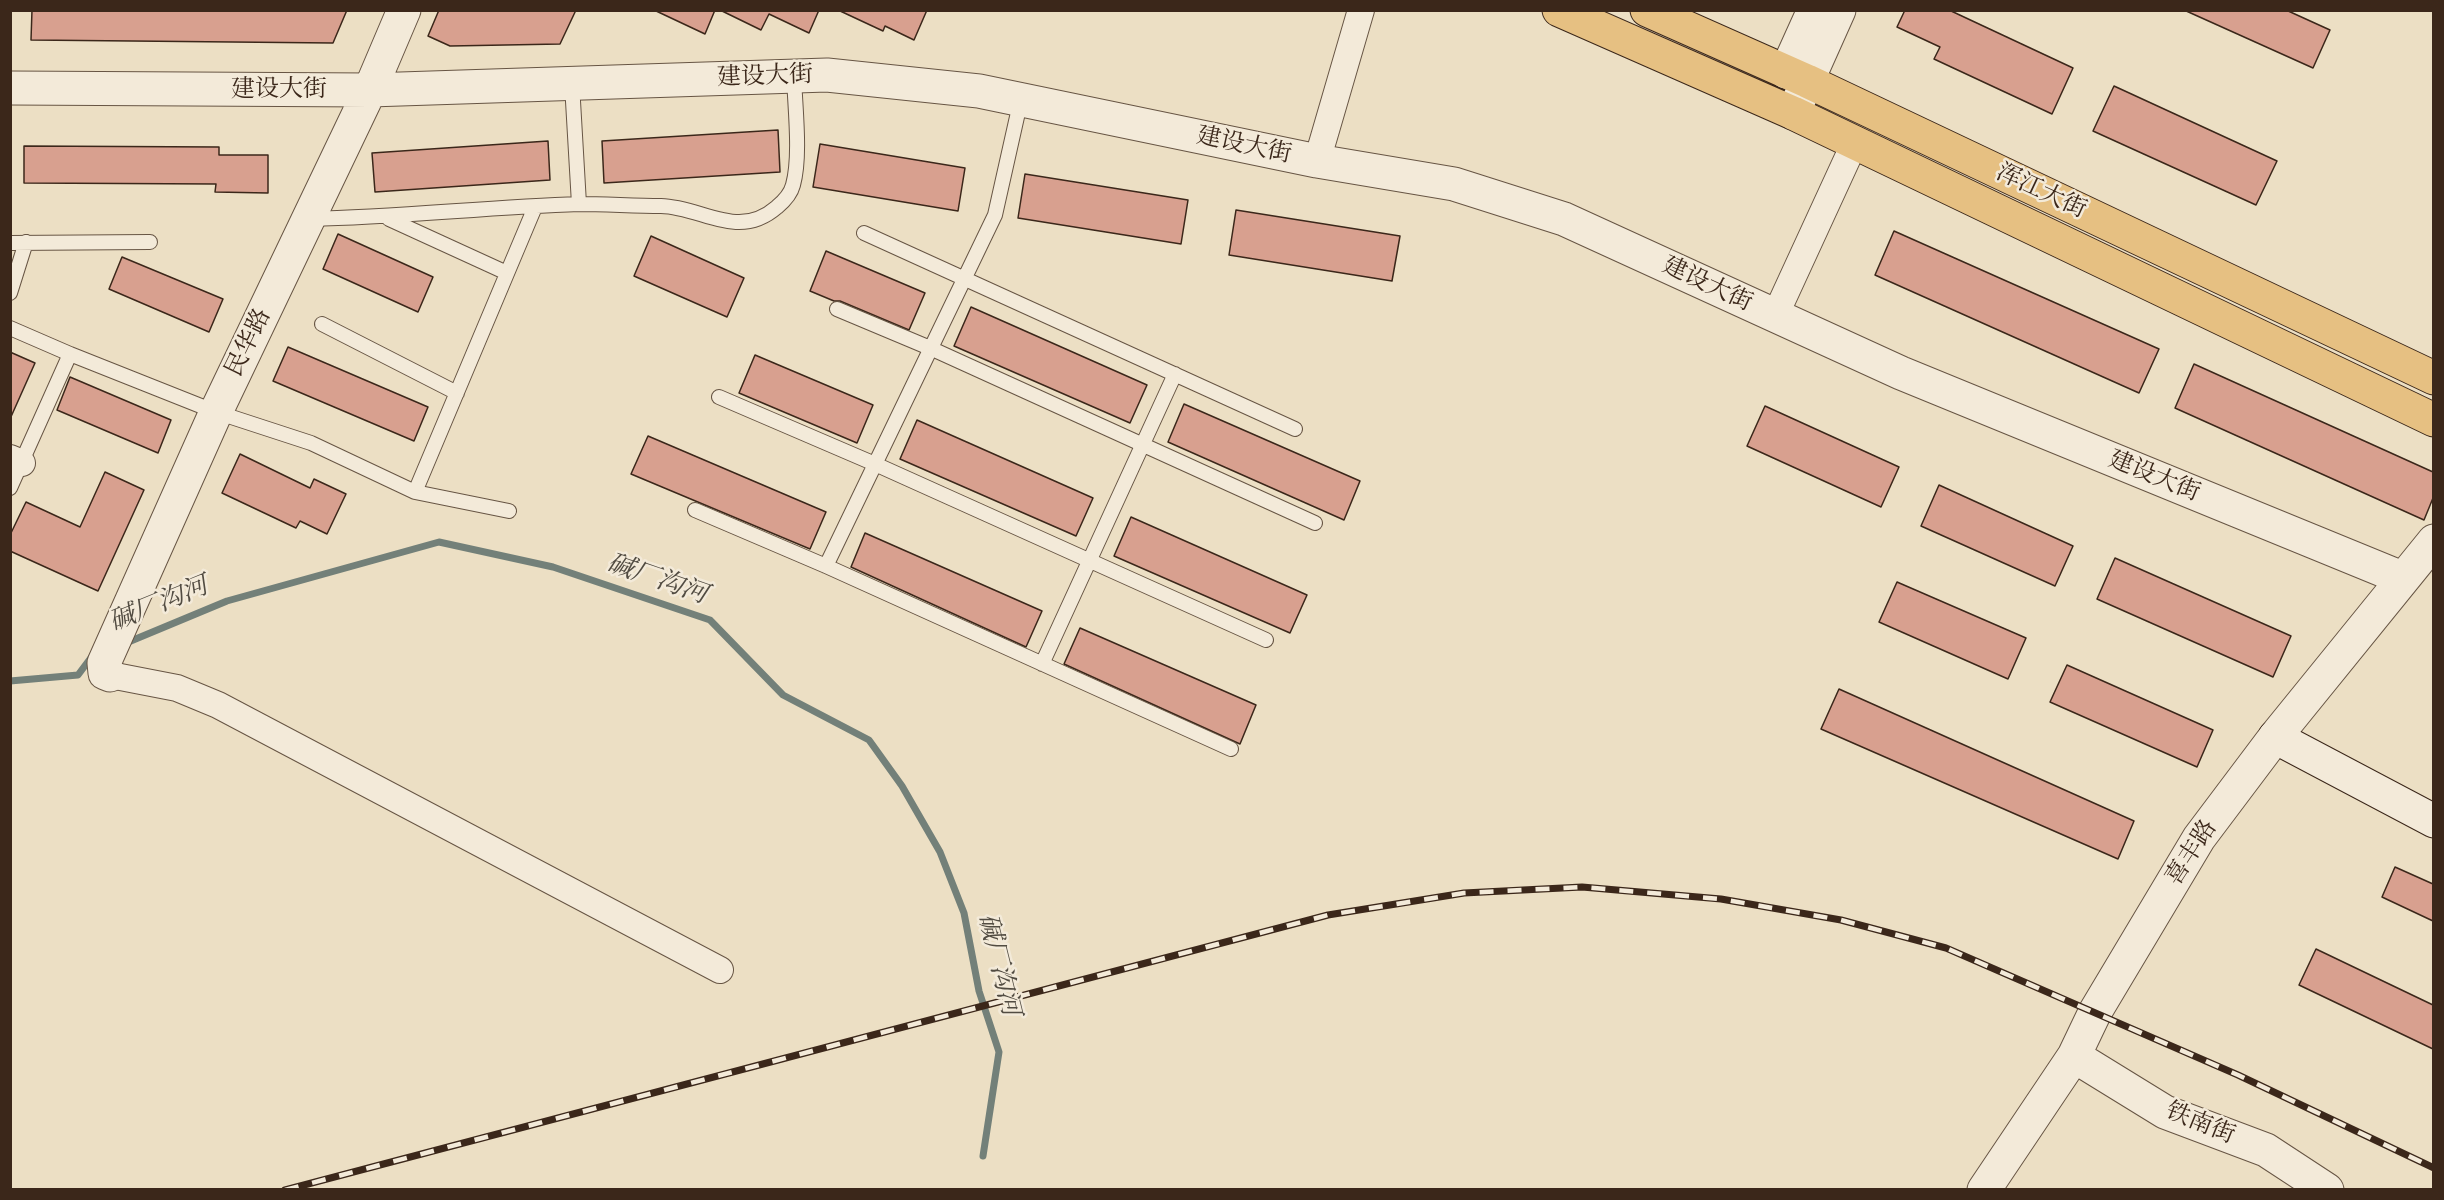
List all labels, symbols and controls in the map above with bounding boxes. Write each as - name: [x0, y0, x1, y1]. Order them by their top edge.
- street label: 建设大街: [717, 61, 813, 93]
- street label: 建设大街: [231, 76, 327, 104]
- street label: 建设大街: [1194, 122, 1294, 170]
- street label: 浑江大街: [1991, 159, 2091, 225]
- street label: 建设大街: [1657, 252, 1757, 318]
- street label: 民华路: [220, 304, 278, 382]
- street label: 建设大街: [2104, 446, 2204, 508]
- water label: 碱厂沟河: [603, 548, 711, 612]
- water label: 碱厂沟河: [105, 571, 213, 639]
- street label: 喜丰路: [2160, 815, 2224, 891]
- water label: 碱厂沟河: [970, 911, 1026, 1019]
- street label: 铁南街: [2161, 1097, 2239, 1151]

